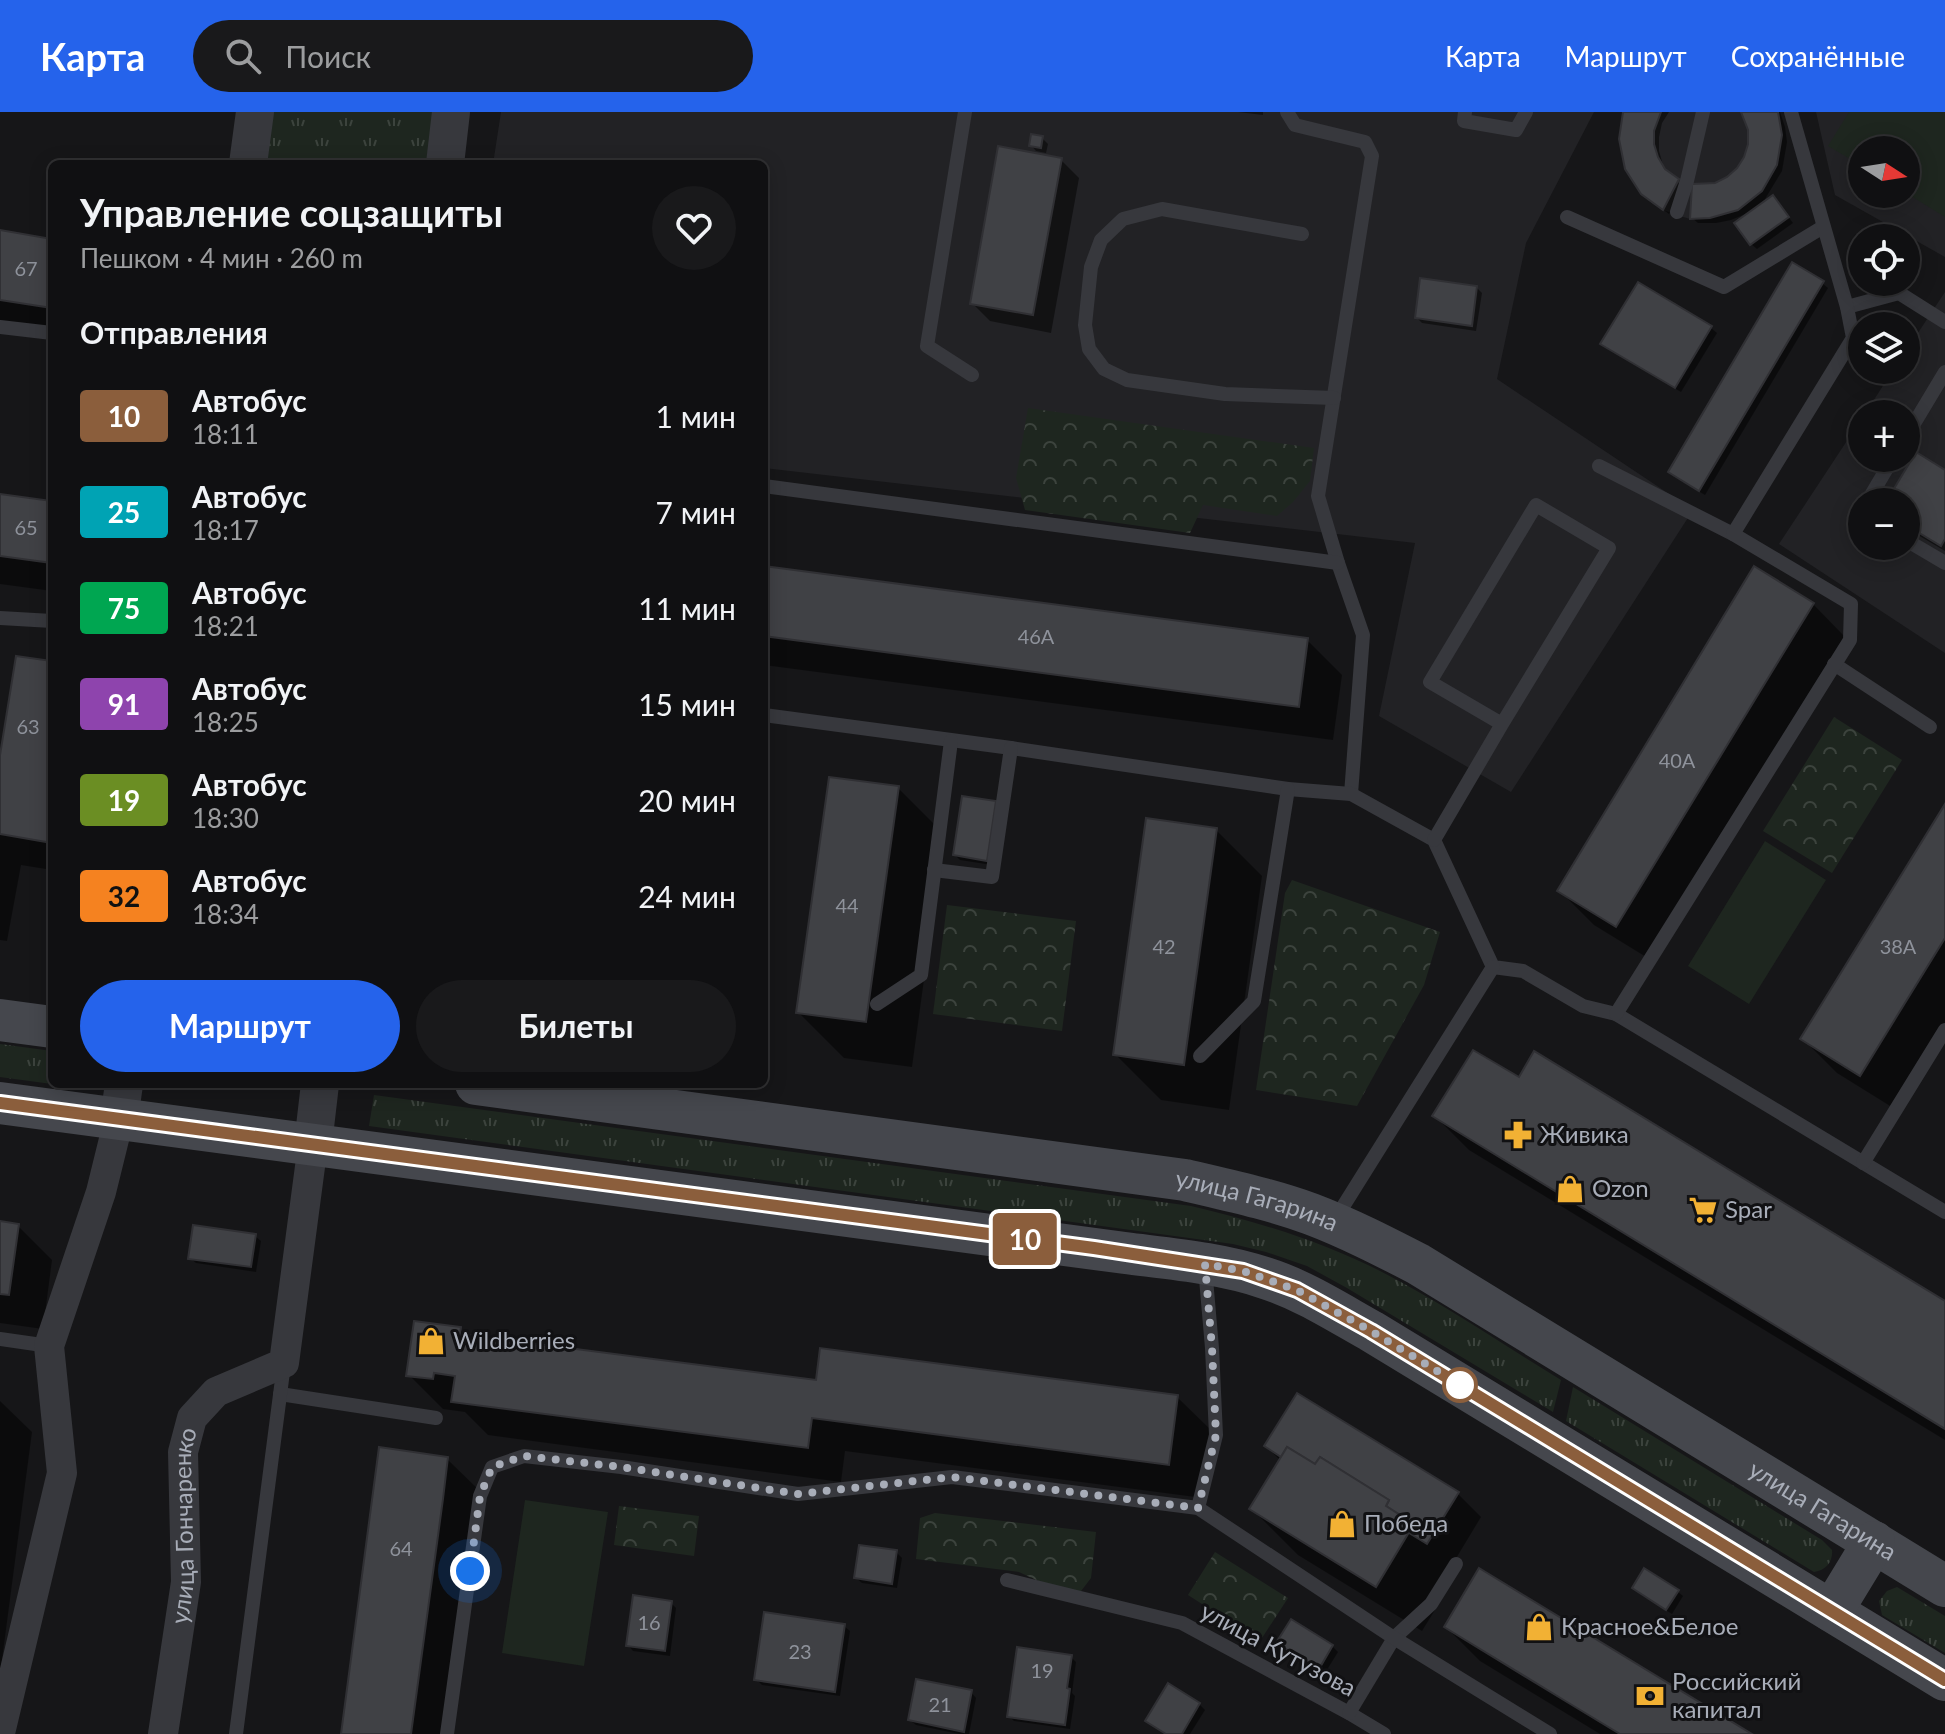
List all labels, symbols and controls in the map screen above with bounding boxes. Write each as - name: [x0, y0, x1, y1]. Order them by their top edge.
- search box: [193, 20, 753, 92]
- text: Карта: [40, 33, 145, 79]
- icon: search: [221, 34, 265, 78]
- text: Поиск: [285, 38, 371, 74]
- text: Карта: [1445, 39, 1521, 73]
- text: Маршрут: [1565, 39, 1687, 73]
- text: Сохранённые: [1731, 39, 1905, 73]
- north arrow: [1848, 136, 1920, 208]
- map controls: [1848, 136, 1920, 560]
- button: heart: [652, 186, 736, 270]
- text: Управление соцзащиты: [80, 189, 503, 235]
- button: locate: [1848, 224, 1920, 296]
- text: Пешком · 4 мин · 260 m: [80, 242, 363, 274]
- house number: 67: [14, 256, 38, 280]
- button: layers: [1848, 312, 1920, 384]
- text: Отправления: [80, 314, 268, 350]
- text: Автобус: [192, 382, 307, 418]
- text: 1 мин: [656, 398, 736, 434]
- text: 10: [108, 399, 140, 433]
- button: +: [1848, 400, 1920, 472]
- text: 18:11: [192, 418, 259, 450]
- text: Автобус: [192, 478, 307, 514]
- button: −: [1848, 488, 1920, 560]
- text: 7 мин: [656, 494, 736, 530]
- text: 25: [108, 495, 140, 529]
- text: 18:17: [192, 514, 259, 546]
- house number: 65: [14, 515, 38, 539]
- text: Автобус: [192, 574, 307, 610]
- text: 11 мин: [638, 590, 736, 626]
- text: 75: [108, 591, 140, 625]
- text: 18:21: [192, 610, 259, 642]
- house number: 46А: [1018, 624, 1055, 648]
- text: Автобус: [192, 670, 307, 706]
- text: 15 мин: [638, 686, 736, 722]
- text: 91: [108, 687, 140, 721]
- text: 18:25: [192, 706, 259, 738]
- house number: 63: [16, 714, 40, 738]
- house number: 40А: [1659, 748, 1696, 772]
- text: Автобус: [192, 766, 307, 802]
- text: 20 мин: [638, 782, 736, 818]
- text: 19: [108, 783, 140, 817]
- text: 18:30: [192, 802, 259, 834]
- text: Автобус: [192, 862, 307, 898]
- text: 24 мин: [638, 878, 736, 914]
- text: 32: [108, 879, 140, 913]
- house number: 44: [835, 893, 859, 917]
- text: 18:34: [192, 898, 259, 930]
- house number: 42: [1152, 934, 1176, 958]
- house number: 38А: [1880, 934, 1917, 958]
- button: Маршрут: [80, 980, 400, 1072]
- button: Билеты: [416, 980, 736, 1072]
- place label: Живика: [1540, 1119, 1629, 1148]
- pharmacy icon: Живика: [1503, 1120, 1533, 1150]
- street label: улица Гагарина: [1174, 1163, 1343, 1236]
- place label: Ozon: [1592, 1173, 1649, 1202]
- shop icon: Ozon: [1555, 1174, 1585, 1204]
- place label: Spar: [1725, 1194, 1772, 1223]
- supermarket icon: Spar: [1688, 1195, 1718, 1225]
- line badge: 10: [989, 1213, 1061, 1265]
- text: 10: [1009, 1222, 1041, 1256]
- place label: Wildberries: [453, 1325, 575, 1354]
- shop icon: Wildberries: [416, 1326, 446, 1356]
- unlabelled marker: [1443, 1368, 1477, 1402]
- street label: улица Гончаренко: [164, 1424, 202, 1626]
- street label: улица Гагарина: [1744, 1454, 1902, 1566]
- place label: Победа: [1364, 1508, 1448, 1537]
- shop icon: Победа: [1327, 1509, 1357, 1539]
- house number: 64: [389, 1536, 413, 1560]
- your location: [450, 1551, 490, 1591]
- street label: улица Кутузова: [1196, 1596, 1361, 1702]
- house number: 16: [637, 1610, 661, 1634]
- place label: Красное&Белое: [1561, 1611, 1738, 1640]
- shop icon: Красное&Белое: [1524, 1612, 1554, 1642]
- house number: 23: [788, 1639, 812, 1663]
- house number: 19: [1030, 1658, 1054, 1682]
- place label: Российский капитал: [1672, 1666, 1801, 1723]
- bank icon: Российский капитал: [1635, 1681, 1665, 1711]
- house number: 21: [928, 1692, 952, 1716]

